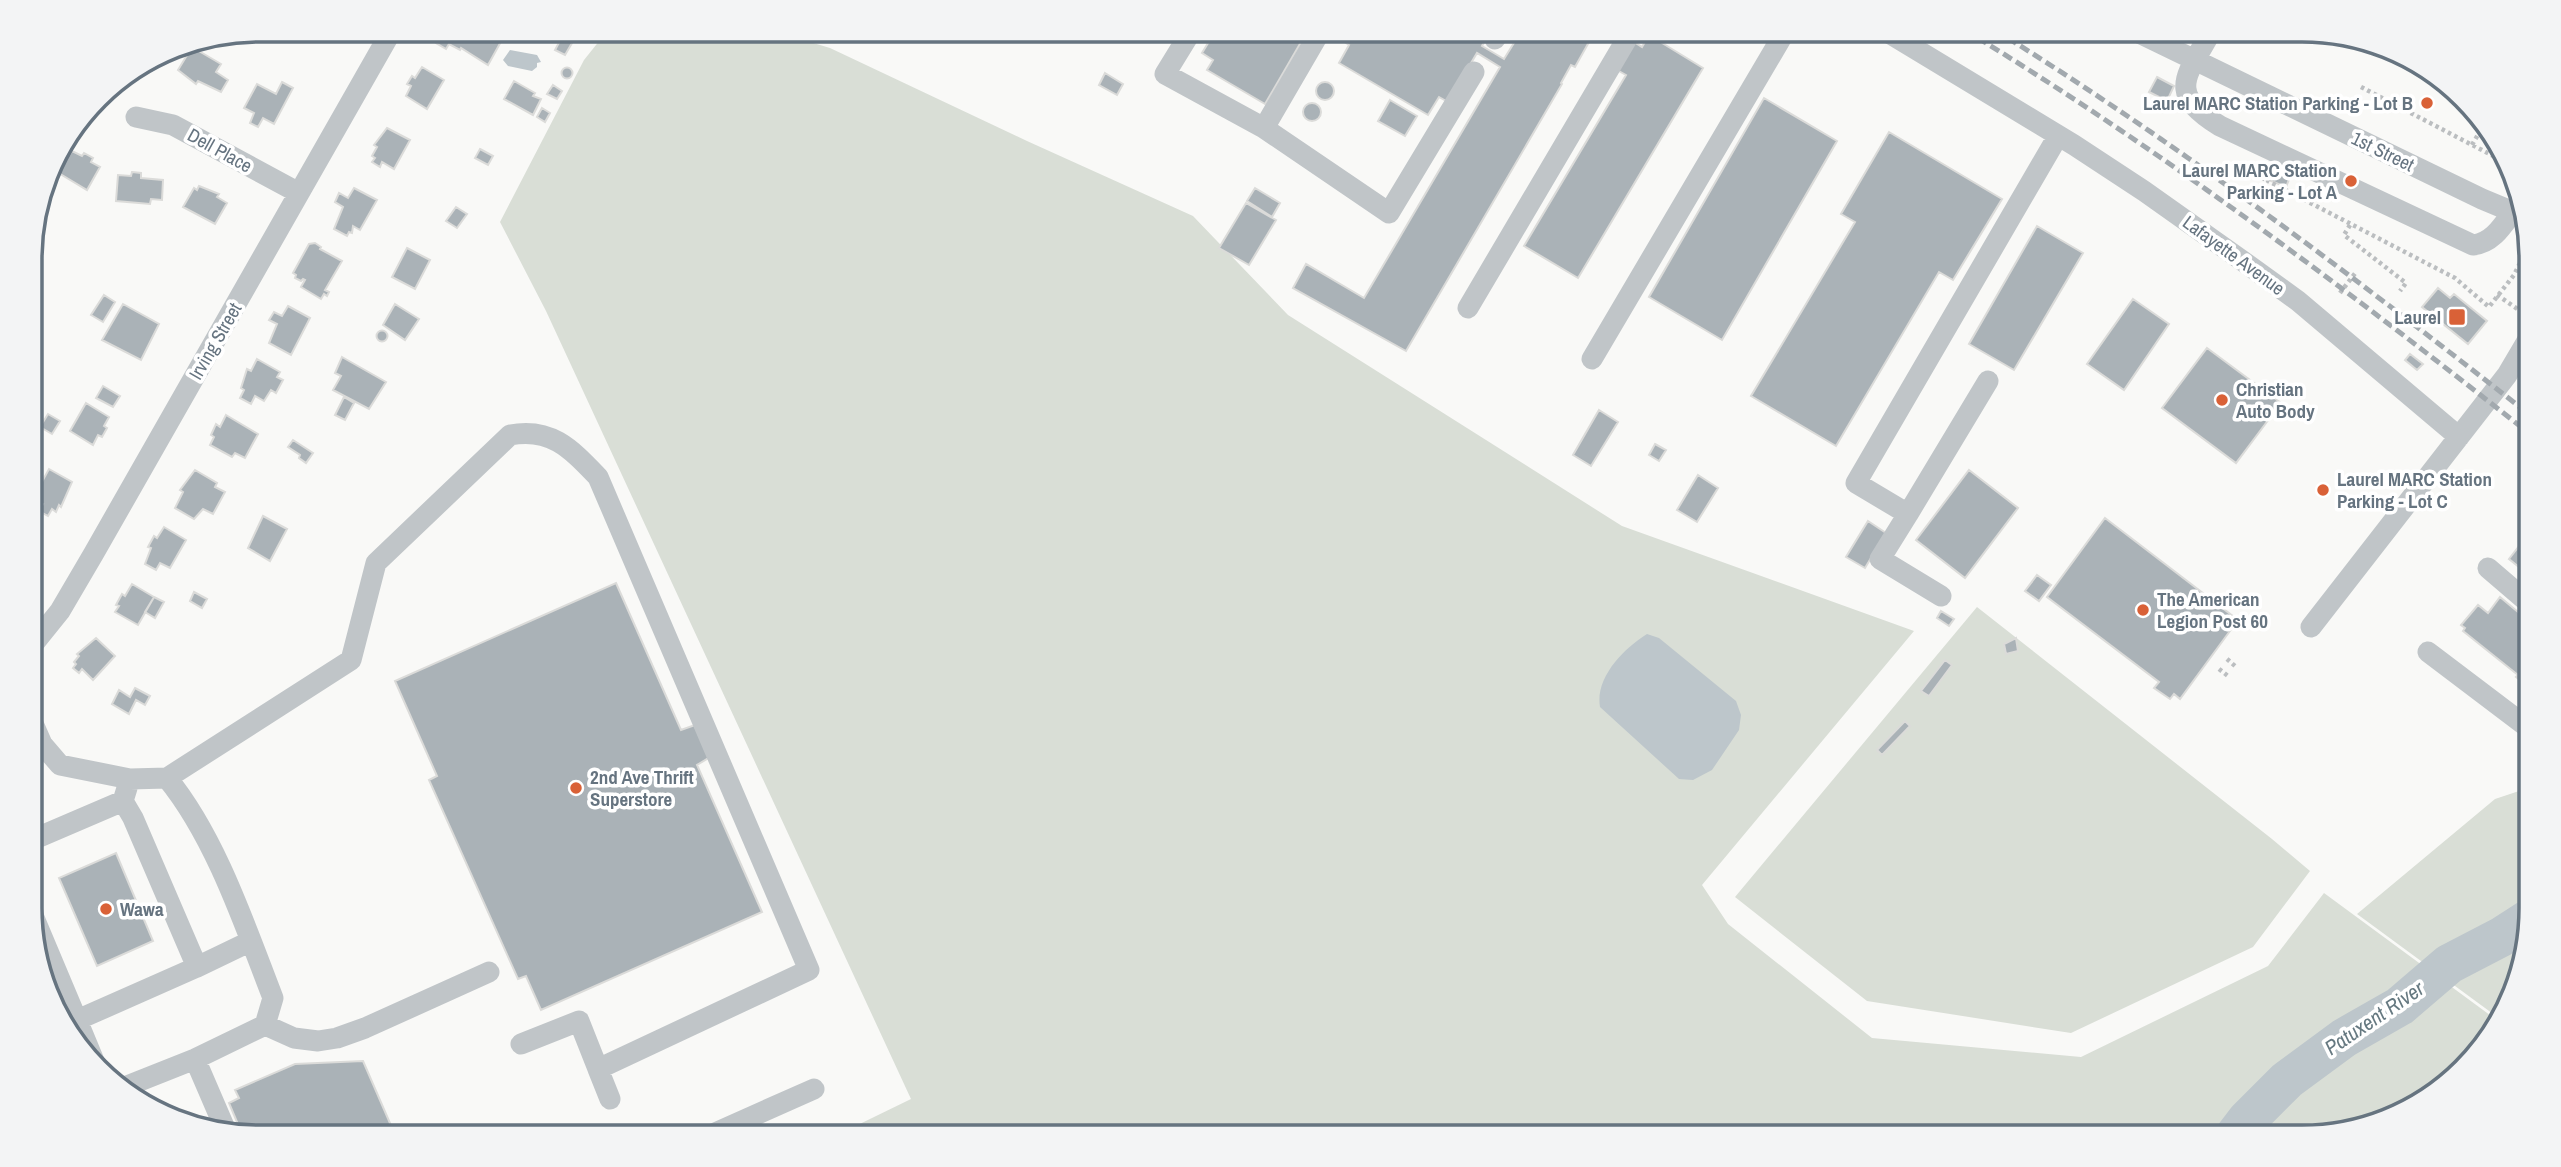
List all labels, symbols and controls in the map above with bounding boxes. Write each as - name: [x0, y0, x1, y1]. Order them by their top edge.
- place label: Laurel MARC Station Parking - Lot B: [2143, 90, 2413, 116]
- marker: Laurel MARC Station Parking - Lot B: [2419, 95, 2435, 111]
- street label: Dell Place: [183, 122, 257, 178]
- street label: 1st Street: [2347, 125, 2419, 178]
- place label: Laurel MARC Station Parking - Lot A: [2182, 157, 2338, 205]
- marker: Laurel MARC Station Parking - Lot A: [2343, 173, 2359, 189]
- street label: Lafayette Avenue: [2178, 209, 2290, 301]
- street label: Irving Street: [183, 297, 248, 384]
- place label: Laurel: [2394, 304, 2441, 330]
- marker: Laurel: [2447, 307, 2467, 327]
- place label: Christian Auto Body: [2236, 376, 2315, 424]
- marker: Christian Auto Body: [2214, 392, 2230, 408]
- place label: Laurel MARC Station Parking - Lot C: [2337, 466, 2492, 514]
- marker: Laurel MARC Station Parking - Lot C: [2315, 482, 2331, 498]
- place label: The American Legion Post 60: [2157, 586, 2268, 634]
- marker: The American Legion Post 60: [2135, 602, 2151, 618]
- place label: 2nd Ave Thrift Superstore: [590, 764, 694, 812]
- marker: 2nd Ave Thrift Superstore: [568, 780, 584, 796]
- place label: Wawa: [120, 896, 164, 922]
- marker: Wawa: [98, 901, 114, 917]
- water label: Patuxent River: [2319, 973, 2430, 1062]

